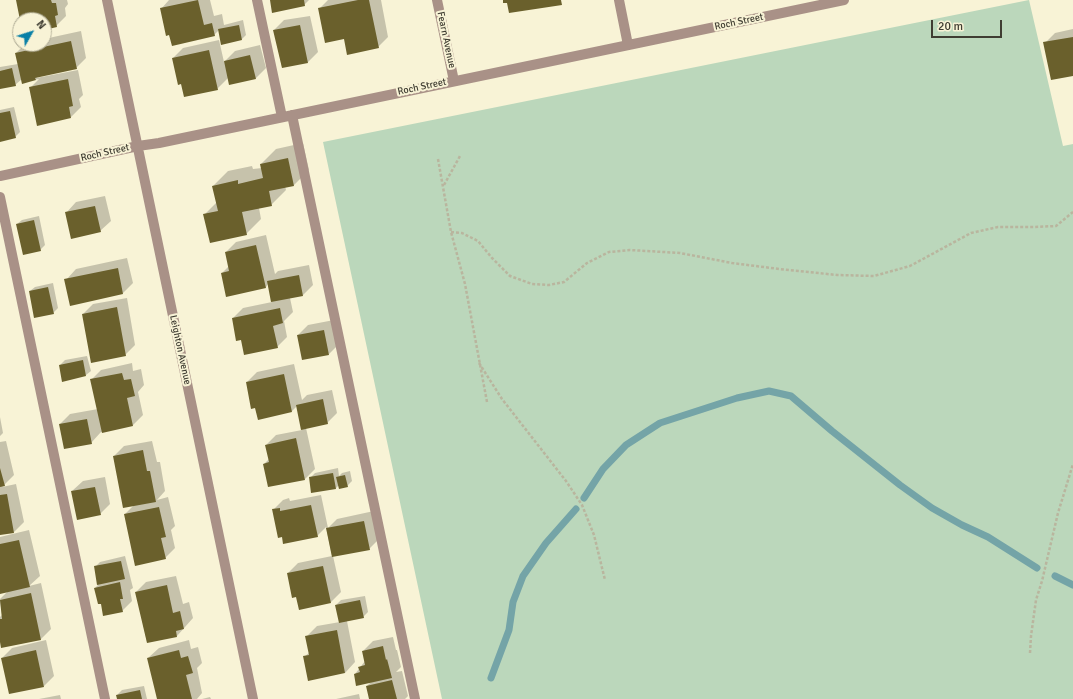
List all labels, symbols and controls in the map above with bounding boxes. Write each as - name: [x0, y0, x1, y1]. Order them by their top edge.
- street label: Fearn Avenue: [434, 11, 458, 69]
- street label: Roch Street: [714, 11, 764, 33]
- north arrow: [12, 12, 52, 52]
- scale bar: [933, 12, 1004, 38]
- text: N: [33, 18, 48, 32]
- text: 20 m: [938, 19, 963, 34]
- street label: Roch Street: [397, 76, 447, 98]
- street label: Roch Street: [80, 142, 130, 164]
- street label: Leighton Avenue: [167, 314, 193, 386]

